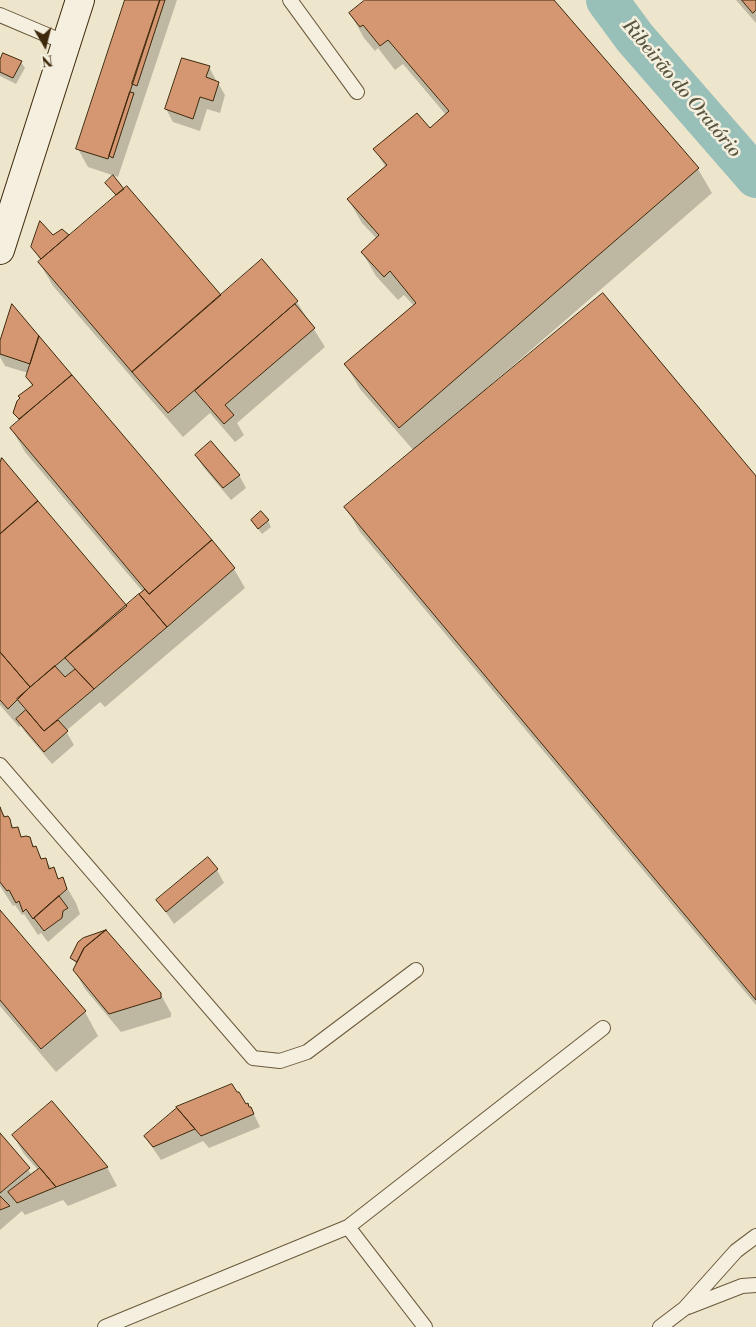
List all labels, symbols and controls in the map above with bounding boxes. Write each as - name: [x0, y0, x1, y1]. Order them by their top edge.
- water label: Ribeirão do Oratório: [617, 15, 745, 163]
- north arrow: [20, 20, 70, 70]
- text: N: [40, 50, 54, 70]

